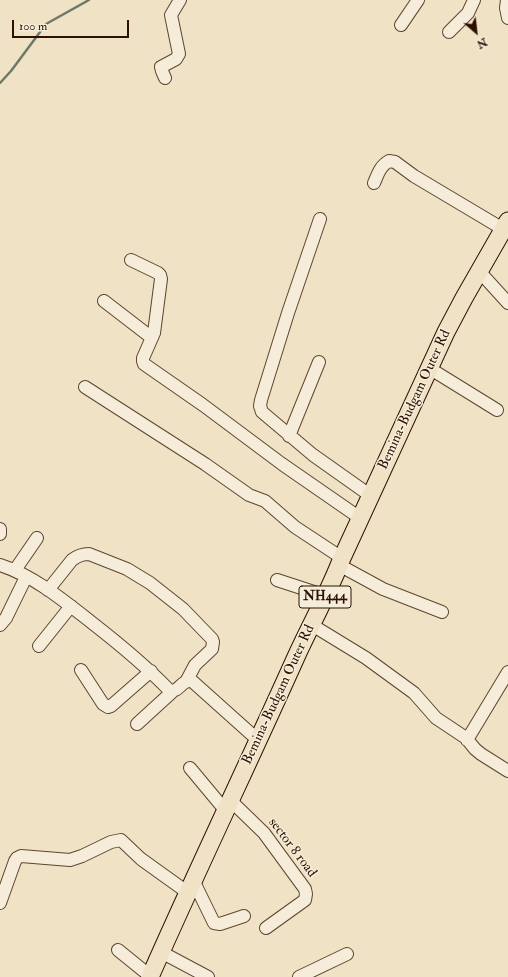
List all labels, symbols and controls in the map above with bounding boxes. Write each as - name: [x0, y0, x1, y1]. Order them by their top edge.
- scale bar: [14, 12, 131, 38]
- north arrow: [456, 12, 496, 52]
- text: 100 m: [19, 19, 47, 34]
- text: N: [474, 35, 489, 51]
- street label: Bemina-Budgam Outer Rd: [375, 327, 455, 473]
- road number: NH444: [299, 586, 351, 608]
- street label: Bemina-Budgam Outer Rd: [239, 622, 319, 768]
- street label: sector 8 road: [264, 815, 320, 881]

